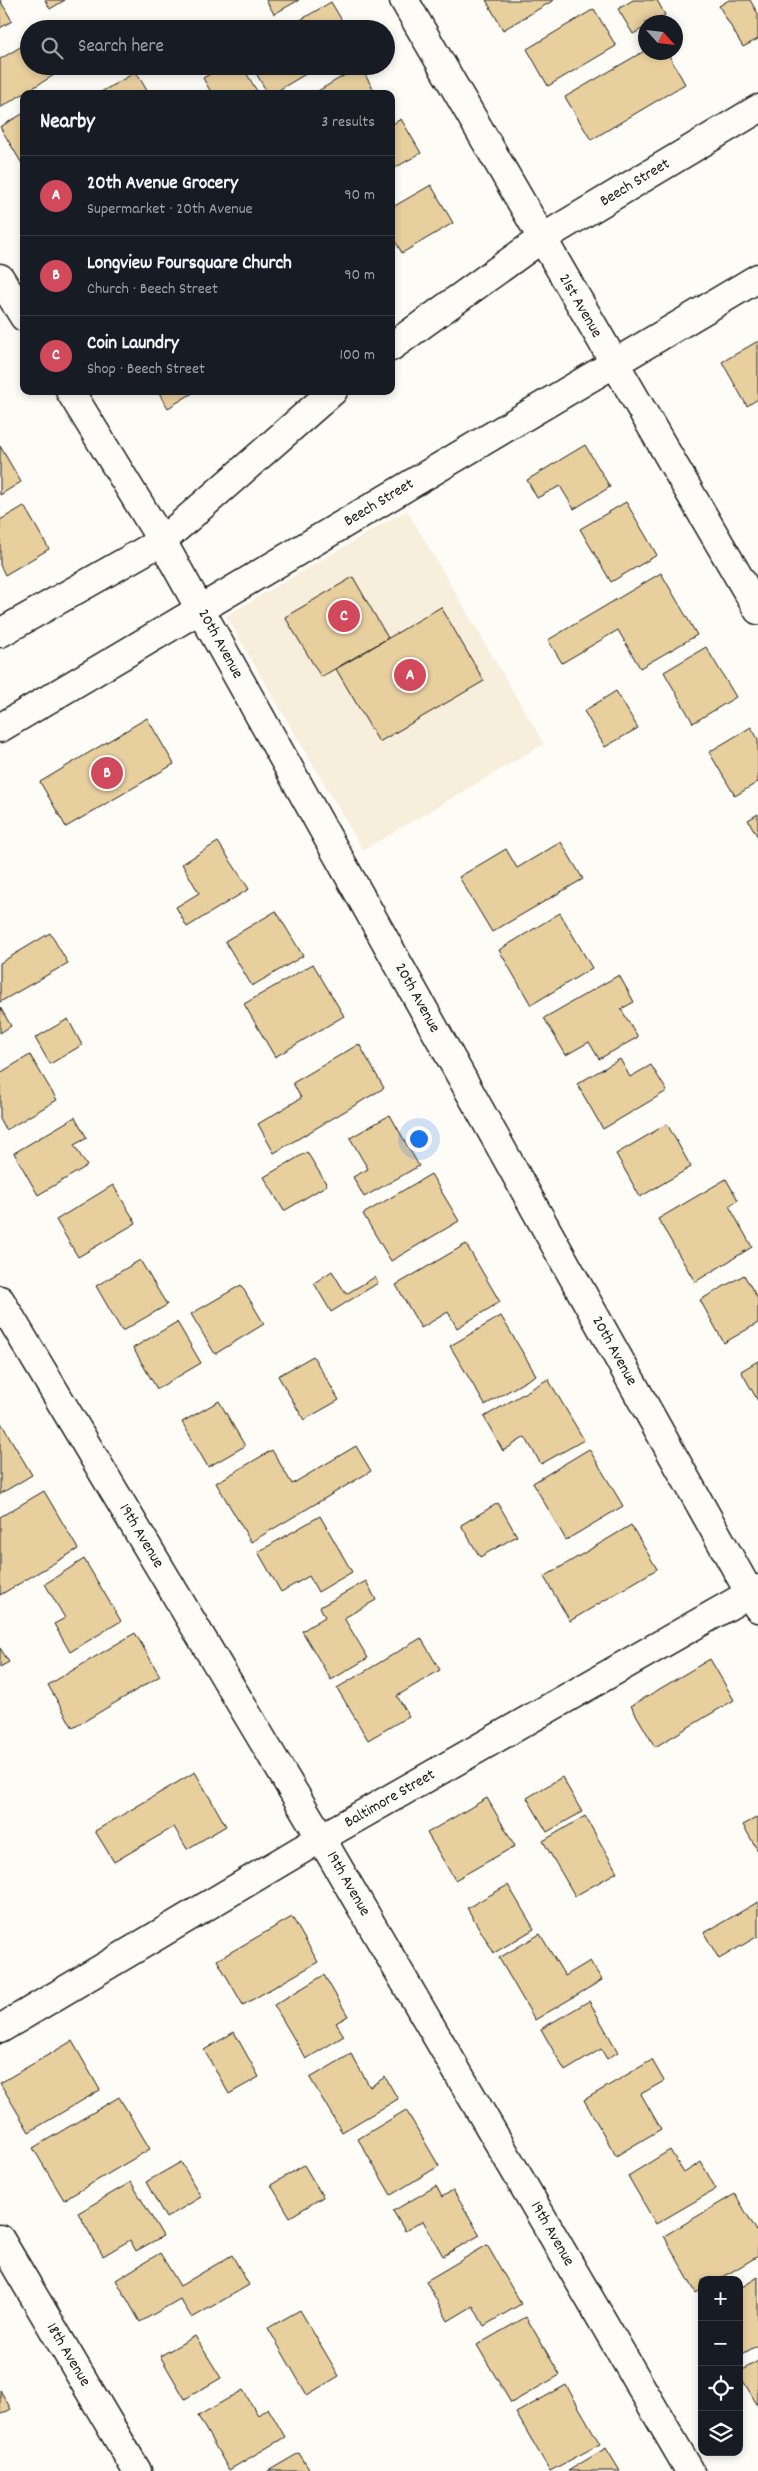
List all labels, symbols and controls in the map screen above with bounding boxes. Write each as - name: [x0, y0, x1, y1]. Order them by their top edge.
- north arrow: [638, 15, 683, 60]
- search box: [20, 20, 395, 75]
- icon: search: [38, 34, 66, 62]
- text: Search here: [78, 34, 164, 61]
- text: Nearby: [40, 108, 95, 138]
- text: 3 results: [321, 111, 375, 134]
- street label: Beech Street: [596, 153, 674, 213]
- text: 20th Avenue Grocery: [87, 171, 238, 198]
- text: A: [52, 184, 60, 207]
- text: 90 m: [344, 184, 375, 207]
- text: Supermarket · 20th Avenue: [87, 198, 253, 221]
- text: Longview Foursquare Church: [87, 251, 292, 278]
- text: B: [52, 264, 60, 287]
- text: 90 m: [344, 264, 375, 287]
- street label: 21st Avenue: [552, 270, 608, 342]
- text: Church · Beech Street: [87, 278, 218, 301]
- text: Coin Laundry: [87, 331, 179, 358]
- text: C: [52, 344, 60, 367]
- text: 100 m: [339, 344, 375, 367]
- text: Shop · Beech Street: [87, 358, 205, 381]
- street label: Beech Street: [340, 473, 418, 533]
- pin: C: [328, 597, 360, 635]
- street label: 20th Avenue: [191, 605, 249, 683]
- pin: A: [394, 656, 426, 694]
- pin: B: [91, 754, 123, 792]
- street label: 20th Avenue: [388, 959, 446, 1037]
- your location: [406, 1126, 432, 1152]
- street label: 20th Avenue: [585, 1312, 643, 1390]
- street label: 19th Avenue: [113, 1499, 169, 1573]
- street label: Baltimore Street: [340, 1764, 440, 1834]
- street label: 19th Avenue: [320, 1847, 376, 1921]
- street label: 19th Avenue: [524, 2197, 580, 2271]
- map controls: [698, 2276, 743, 2456]
- button: +: [698, 2276, 743, 2321]
- street label: 18th Avenue: [40, 2319, 96, 2391]
- button: −: [698, 2321, 743, 2366]
- button: locate: [698, 2366, 743, 2411]
- button: layers: [698, 2411, 743, 2456]

